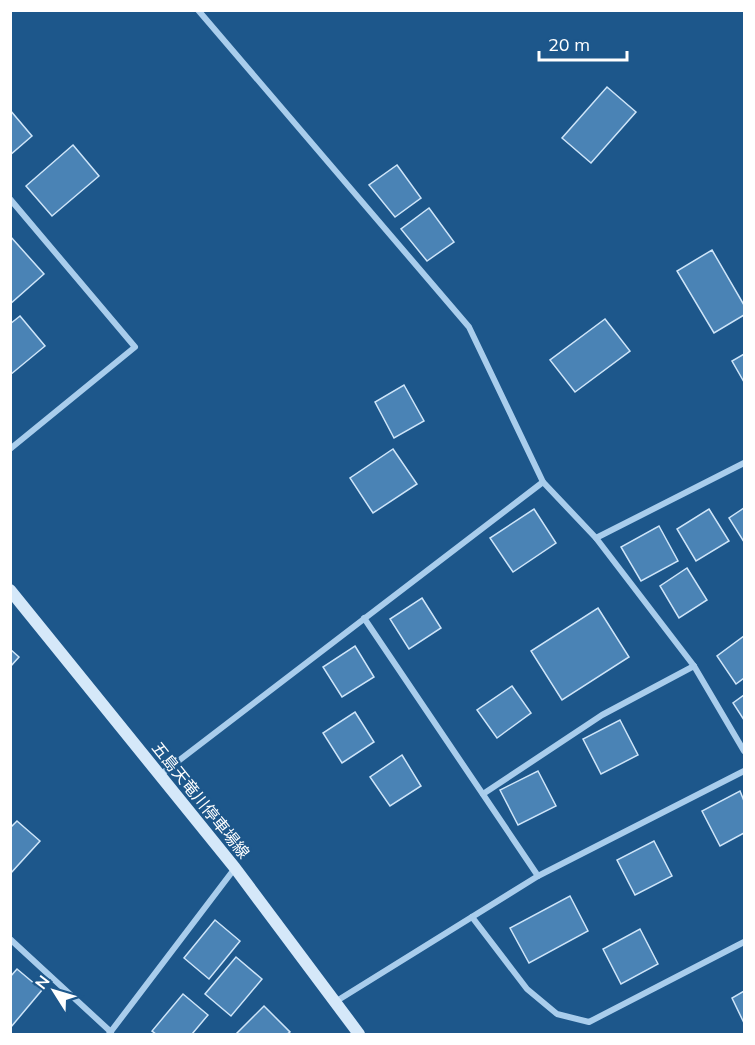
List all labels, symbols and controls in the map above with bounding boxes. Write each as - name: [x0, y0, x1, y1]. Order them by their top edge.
- scale bar: [539, 24, 628, 62]
- text: 20 m: [548, 33, 590, 56]
- street label: 五島天竜川停車場線: [148, 738, 254, 862]
- north arrow: [24, 961, 84, 1021]
- text: N: [30, 971, 54, 993]

